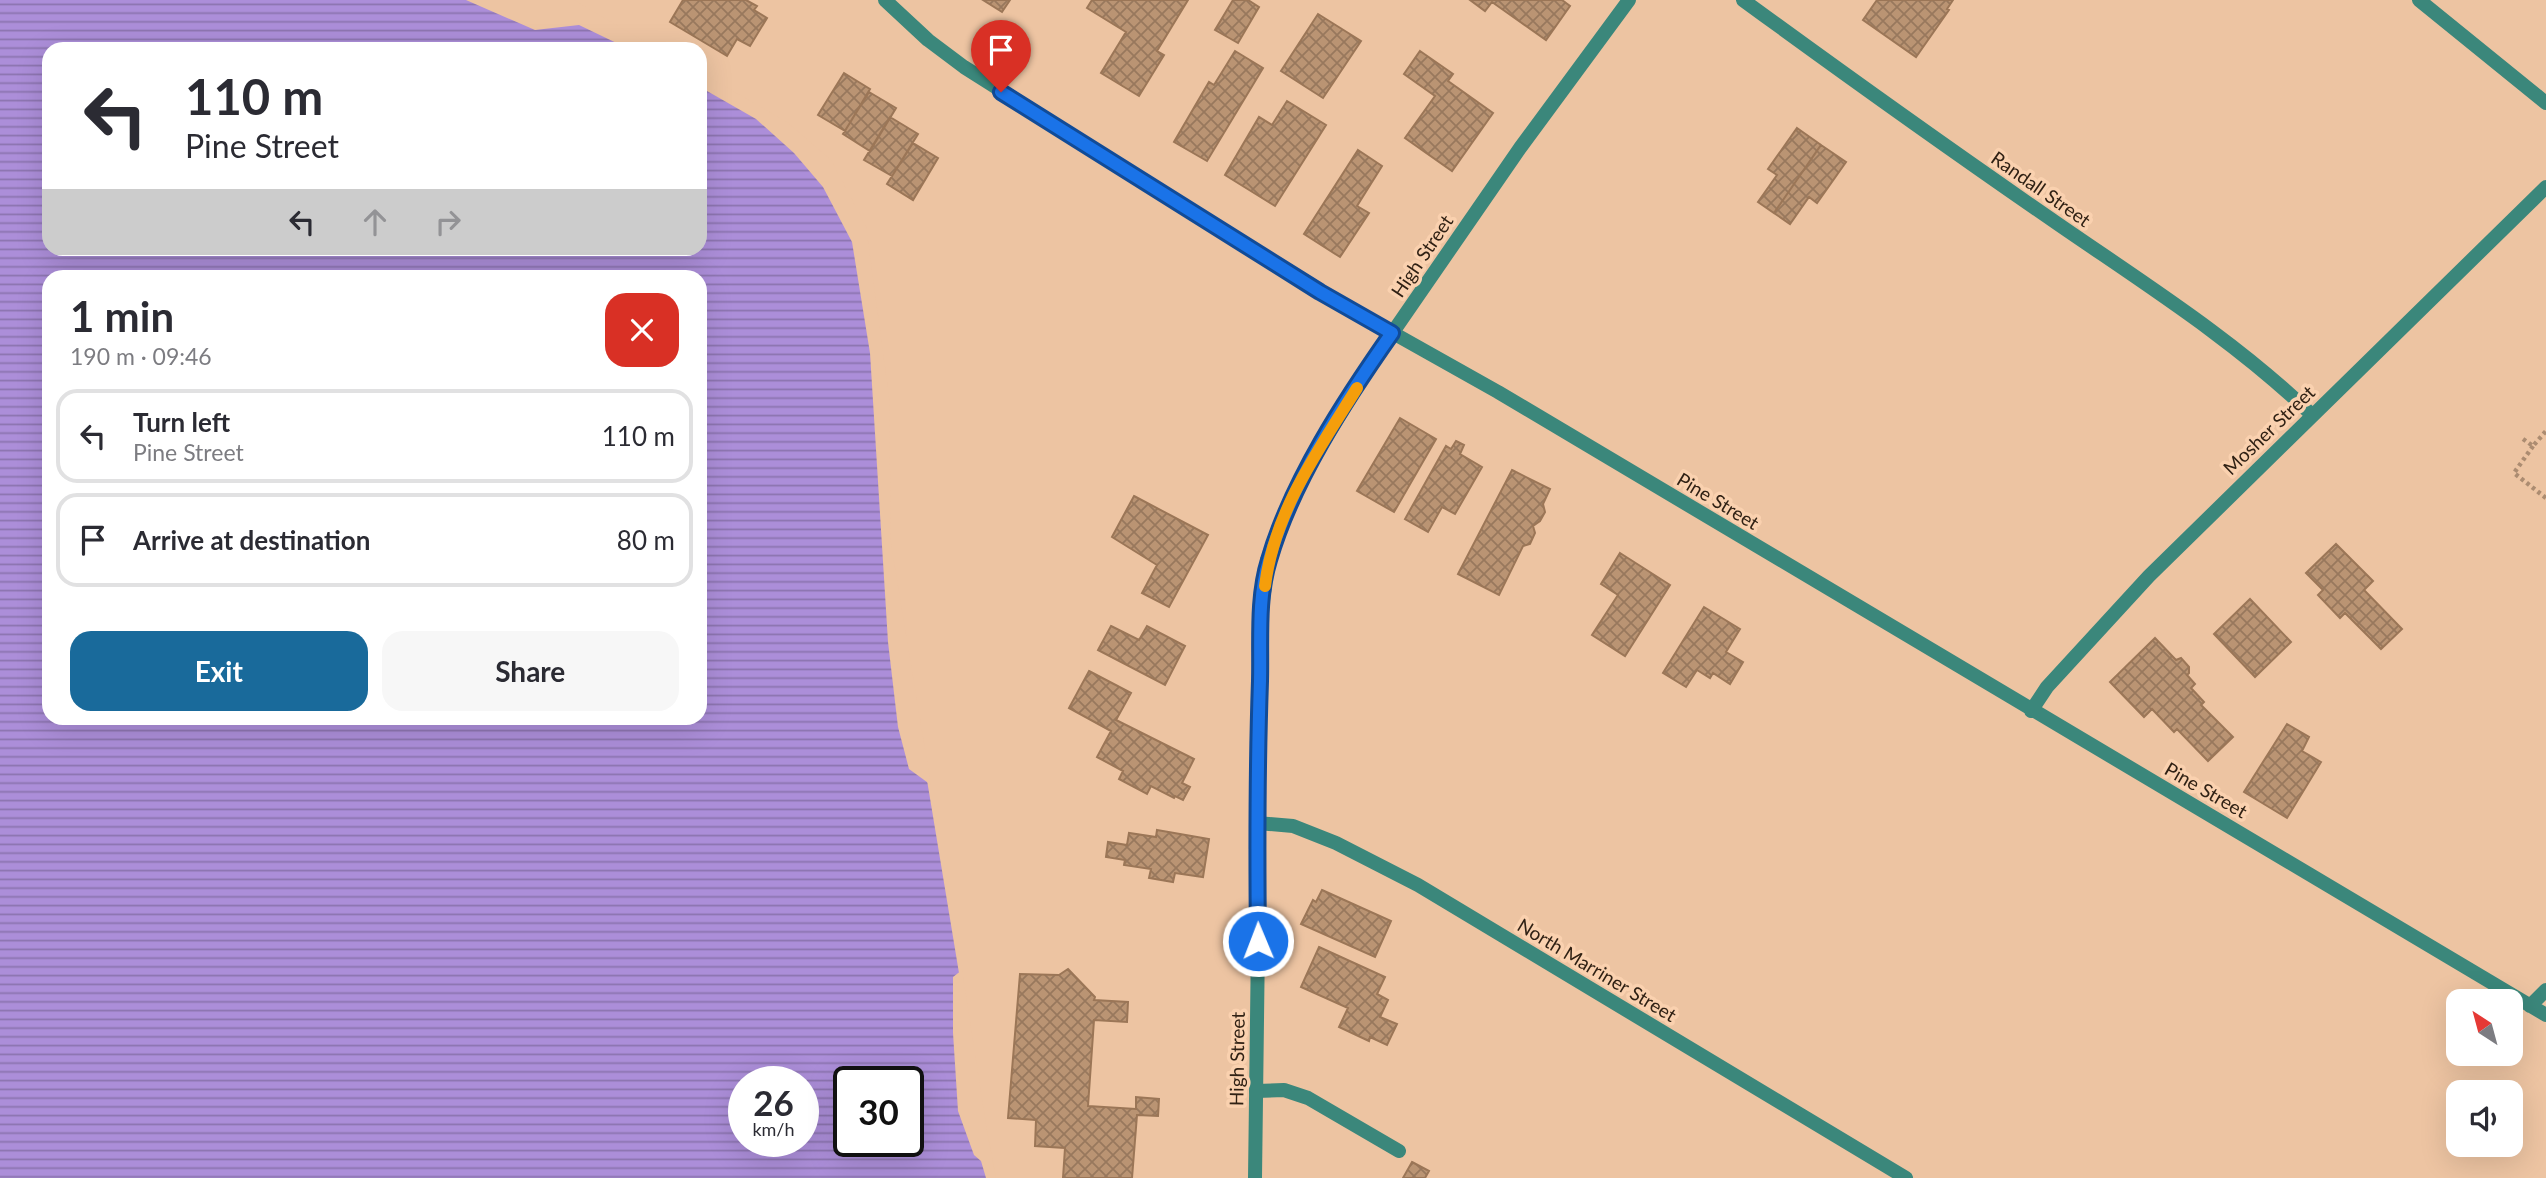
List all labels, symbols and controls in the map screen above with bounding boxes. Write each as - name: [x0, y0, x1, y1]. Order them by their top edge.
- pin: [971, 20, 1031, 92]
- icon: arrive: [982, 31, 1020, 69]
- text: 110 m: [185, 67, 323, 125]
- icon: left: [70, 70, 161, 161]
- text: Pine Street: [185, 126, 339, 165]
- street label: Randall Street: [1987, 146, 2095, 231]
- icon: left: [283, 203, 321, 241]
- icon: ahead: [356, 203, 394, 241]
- icon: right: [429, 203, 467, 241]
- street label: High Street: [1386, 210, 1458, 301]
- text: 1 min: [70, 291, 174, 341]
- button: close: [605, 293, 679, 367]
- text: 190 m · 09:46: [70, 342, 212, 370]
- street label: Mosher Street: [2218, 380, 2319, 479]
- text: Turn left: [133, 406, 230, 438]
- icon: left: [74, 417, 112, 455]
- text: 110 m: [602, 420, 675, 452]
- text: Pine Street: [133, 438, 244, 466]
- street label: Pine Street: [1673, 467, 1764, 534]
- icon: arrive: [74, 521, 112, 559]
- text: Arrive at destination: [133, 524, 370, 556]
- text: 80 m: [617, 524, 675, 556]
- button: Exit: [70, 631, 368, 711]
- button: Share: [382, 631, 679, 711]
- street label: Pine Street: [2161, 757, 2252, 822]
- position arrow: [1221, 904, 1295, 978]
- street label: North Marriner Street: [1514, 913, 1681, 1026]
- north arrow: [2446, 989, 2524, 1066]
- map controls: [2446, 989, 2523, 1157]
- street label: High Street: [1224, 1011, 1249, 1106]
- speed limit sign: 30: [833, 1066, 924, 1157]
- button: sound: [2446, 1080, 2523, 1157]
- text: 26: [753, 1081, 794, 1123]
- text: km/h: [752, 1118, 795, 1140]

